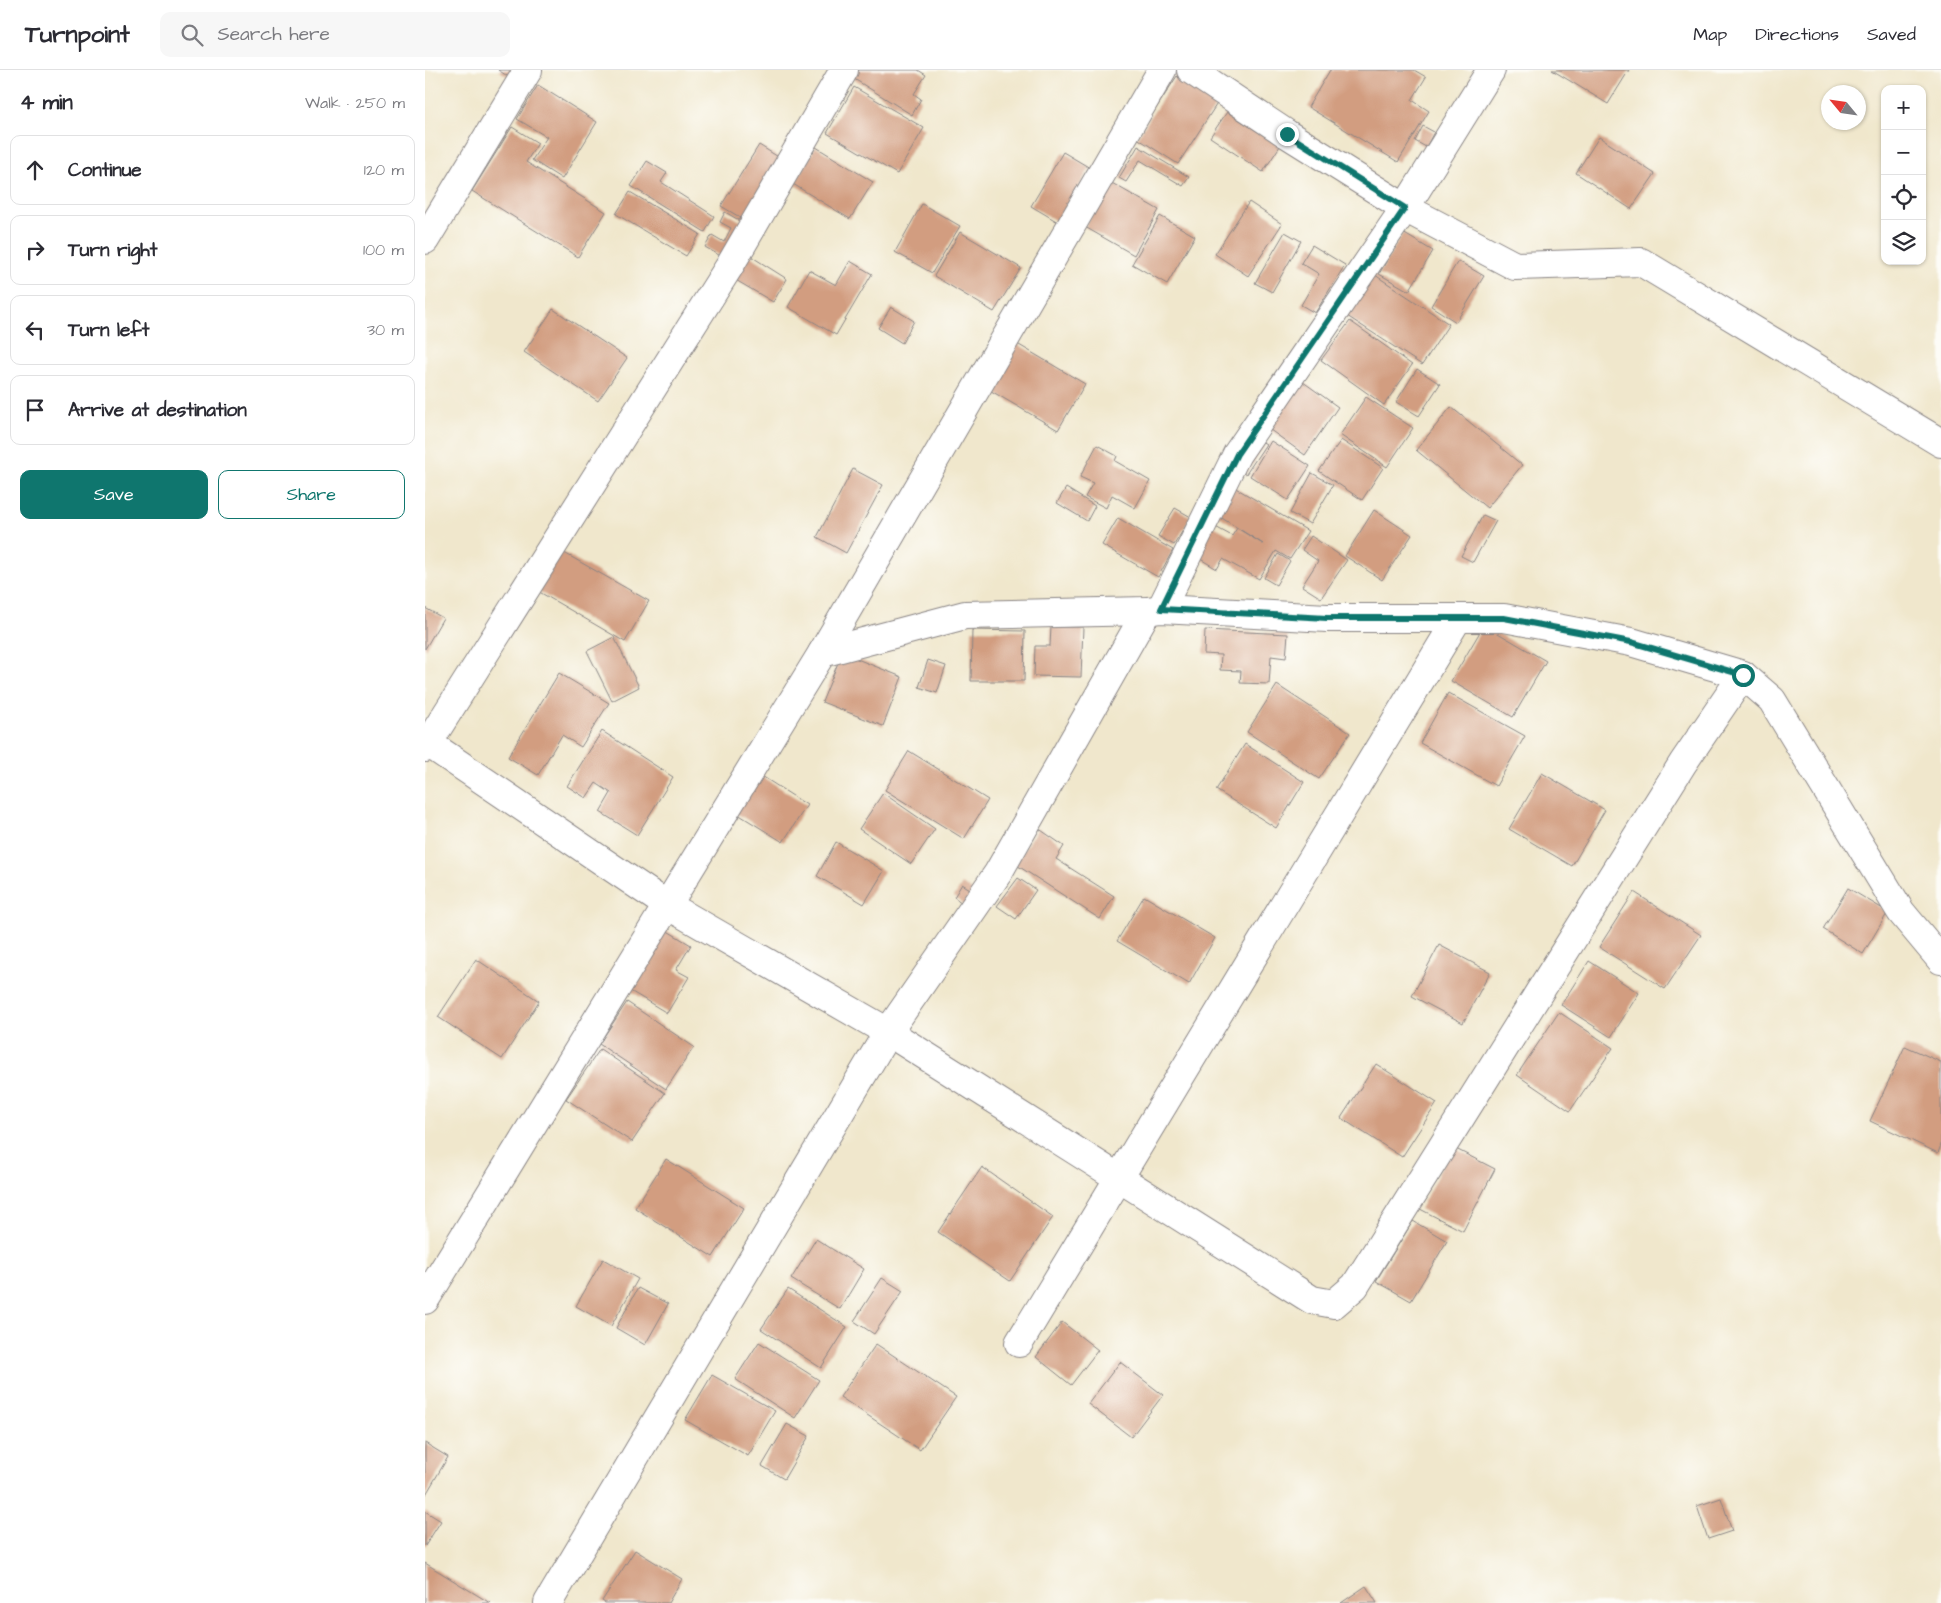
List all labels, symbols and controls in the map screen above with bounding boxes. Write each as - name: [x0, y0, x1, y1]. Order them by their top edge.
- search box: [160, 12, 510, 57]
- text: Turnpoint: [25, 18, 130, 52]
- icon: search: [178, 21, 206, 49]
- text: Search here: [218, 21, 330, 48]
- text: Map: [1693, 22, 1727, 47]
- text: Directions: [1755, 22, 1839, 47]
- text: Saved: [1867, 22, 1916, 47]
- north arrow: [1821, 85, 1866, 130]
- map controls: [1881, 85, 1926, 265]
- button: +: [1881, 85, 1926, 130]
- text: 4 min: [20, 88, 73, 117]
- text: Walk · 250 m: [305, 92, 405, 114]
- route end: [1276, 123, 1299, 146]
- button: −: [1881, 130, 1926, 175]
- icon: ahead: [21, 156, 49, 184]
- text: Continue: [68, 157, 142, 184]
- text: 120 m: [364, 159, 404, 181]
- button: locate: [1881, 175, 1926, 220]
- button: layers: [1881, 220, 1926, 265]
- icon: right: [21, 236, 49, 264]
- text: Turn right: [68, 237, 157, 264]
- text: 100 m: [363, 239, 404, 261]
- icon: left: [21, 316, 49, 344]
- text: Turn left: [68, 317, 149, 344]
- text: 30 m: [367, 319, 404, 341]
- icon: arrive: [21, 396, 49, 424]
- text: Arrive at destination: [68, 397, 247, 424]
- button: Save: [20, 470, 208, 519]
- button: Share: [218, 470, 405, 519]
- route start: [1732, 664, 1755, 687]

